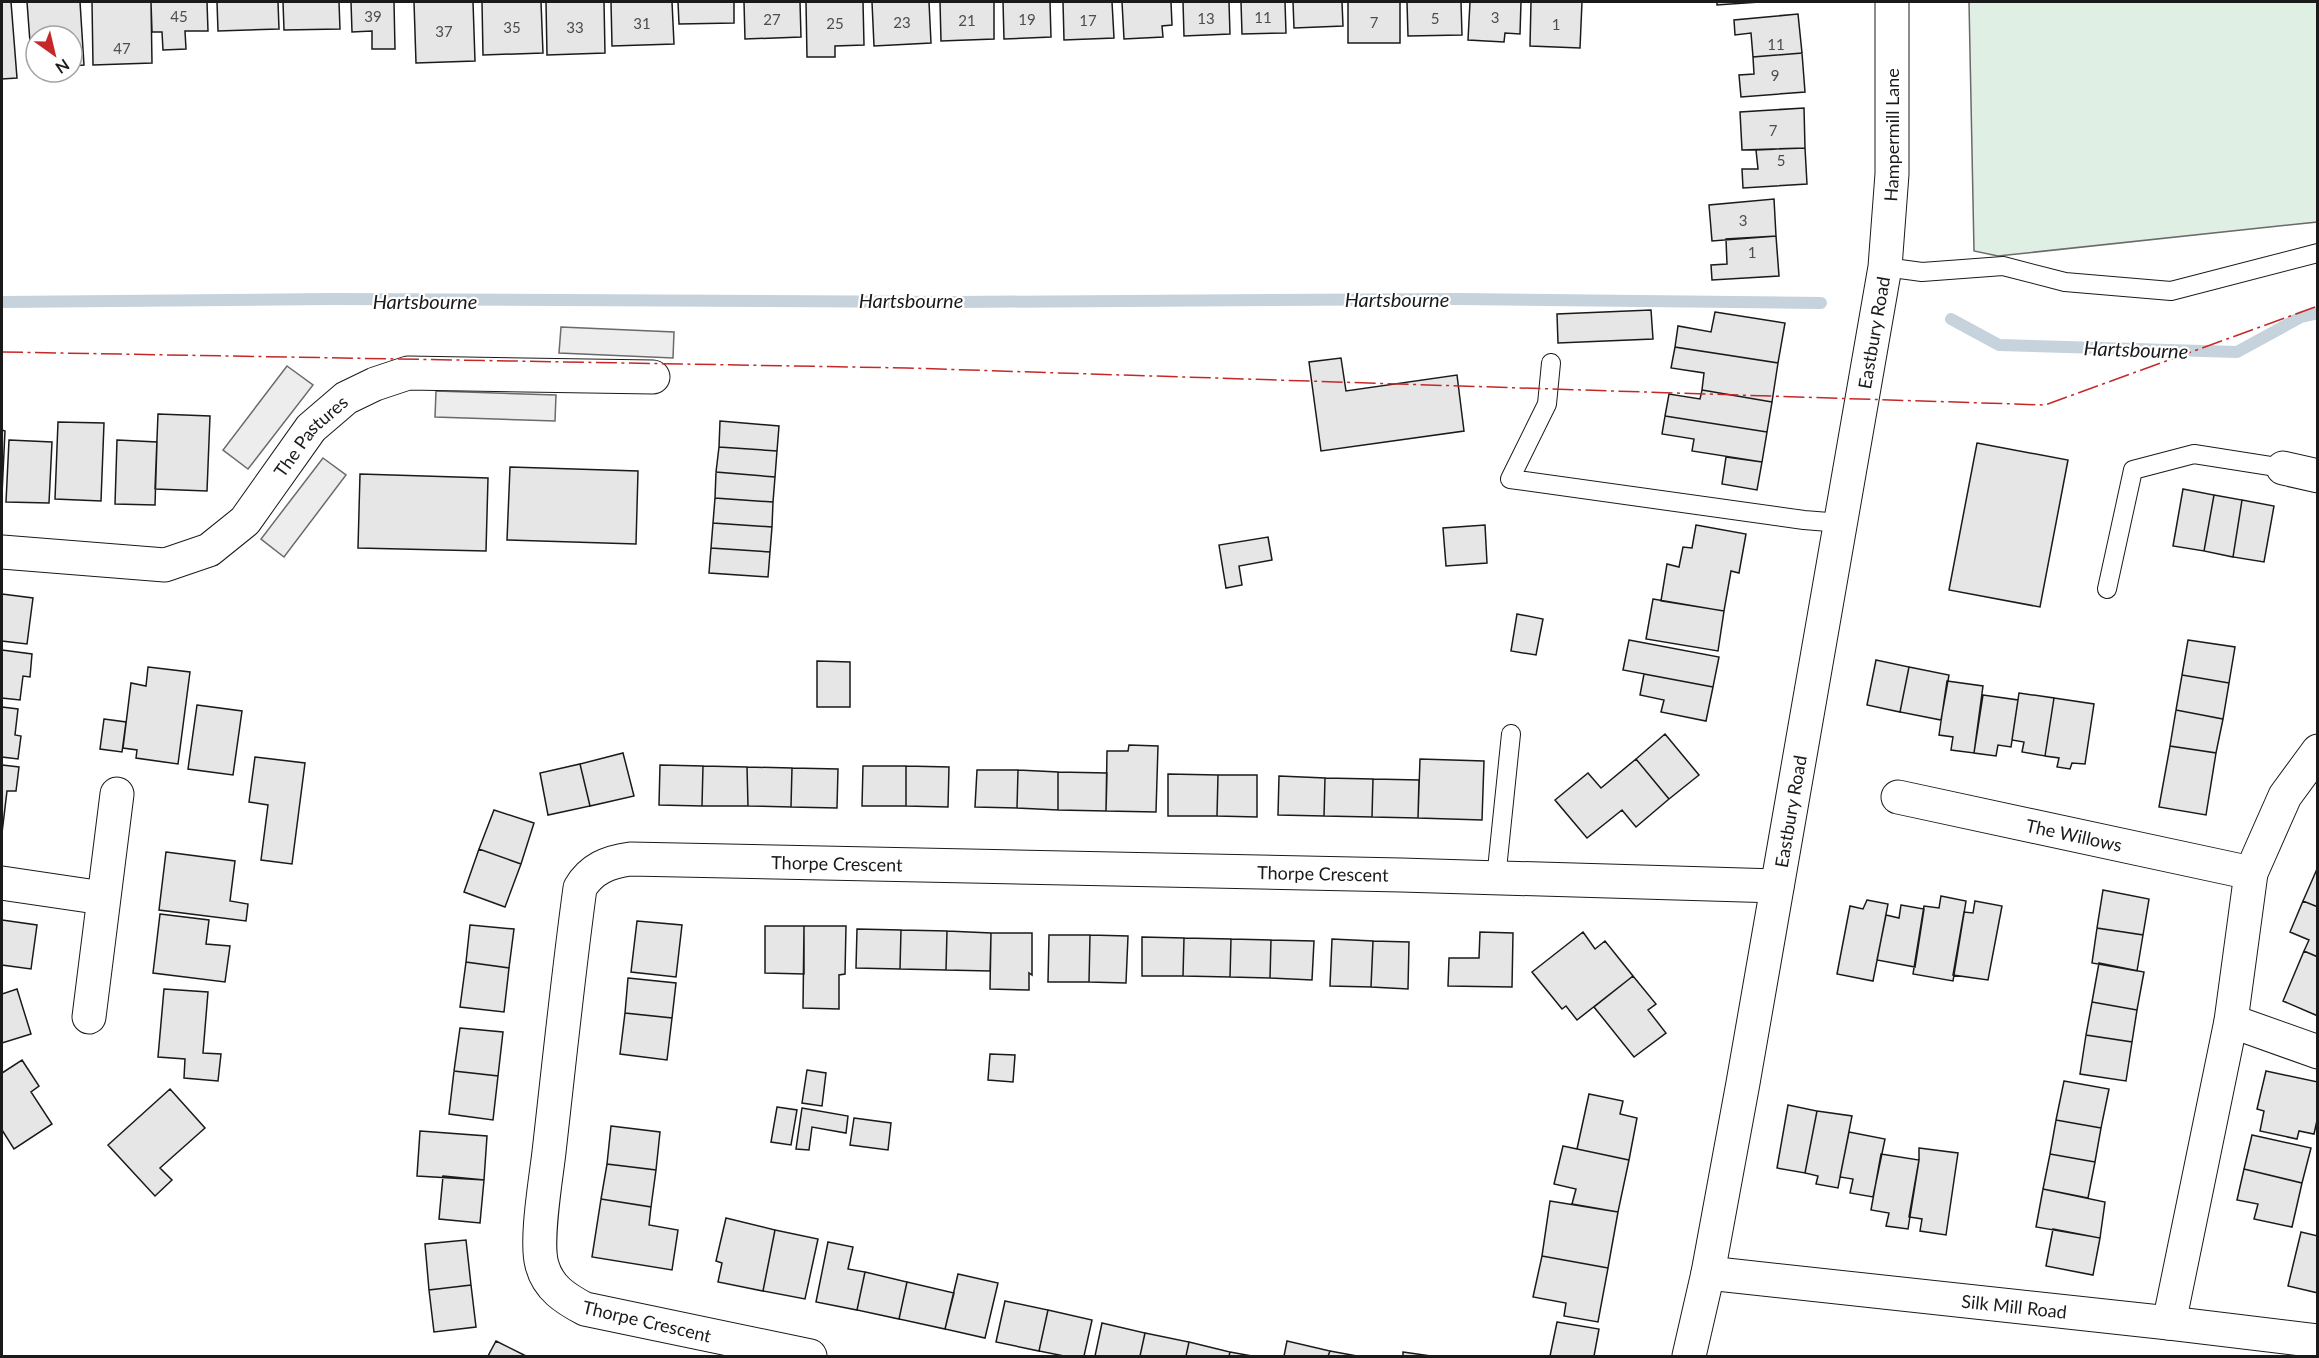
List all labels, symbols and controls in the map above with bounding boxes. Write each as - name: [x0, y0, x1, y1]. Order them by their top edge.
- house number: 45: [170, 7, 188, 25]
- house number: 39: [364, 7, 382, 25]
- house number: 11: [1254, 8, 1272, 26]
- house number: 3: [1491, 8, 1499, 26]
- house number: 13: [1197, 9, 1215, 27]
- house number: 5: [1431, 9, 1439, 27]
- house number: 27: [763, 10, 781, 28]
- house number: 19: [1018, 10, 1036, 28]
- house number: 21: [958, 11, 976, 29]
- house number: 17: [1079, 11, 1097, 29]
- house number: 23: [893, 13, 911, 31]
- house number: 7: [1370, 13, 1379, 31]
- house number: 31: [633, 14, 651, 32]
- house number: 25: [826, 14, 844, 32]
- house number: 1: [1552, 15, 1560, 33]
- house number: 35: [503, 18, 521, 36]
- house number: 33: [566, 18, 584, 36]
- house number: 37: [435, 22, 453, 40]
- north arrow: [24, 24, 84, 84]
- house number: 11: [1767, 35, 1785, 53]
- house number: 47: [113, 39, 131, 57]
- text: N: [52, 56, 73, 78]
- house number: 9: [1771, 66, 1779, 84]
- street label: Hampermill Lane: [1879, 68, 1903, 202]
- house number: 7: [1769, 121, 1778, 139]
- house number: 5: [1777, 151, 1785, 169]
- house number: 3: [1739, 211, 1747, 229]
- house number: 1: [1748, 243, 1756, 261]
- street label: Eastbury Road: [1853, 275, 1894, 390]
- water label: Hartsbourne: [1345, 287, 1449, 311]
- water label: Hartsbourne: [859, 288, 963, 312]
- water label: Hartsbourne: [373, 289, 477, 313]
- water label: Hartsbourne: [2083, 335, 2189, 363]
- street label: The Pastures: [269, 390, 352, 481]
- street label: Eastbury Road: [1770, 754, 1811, 869]
- street label: The Willows: [2024, 814, 2124, 856]
- street label: Thorpe Crescent: [771, 851, 903, 876]
- street label: Thorpe Crescent: [1257, 861, 1389, 886]
- street label: Silk Mill Road: [1960, 1290, 2068, 1323]
- street label: Thorpe Crescent: [581, 1296, 714, 1347]

